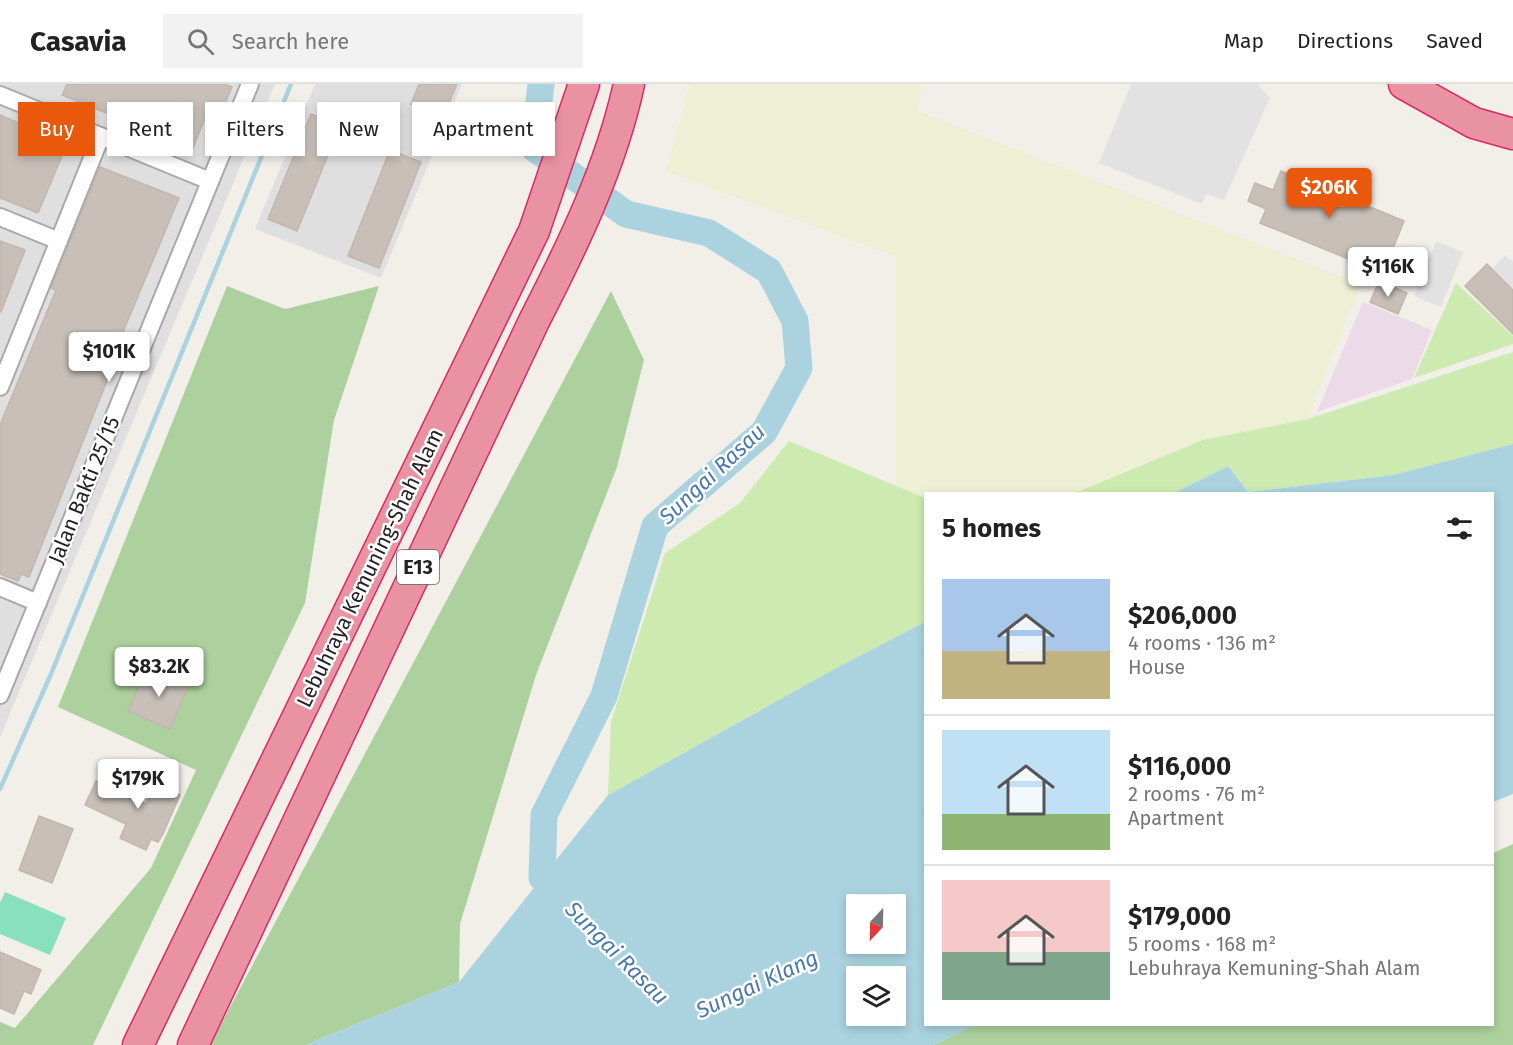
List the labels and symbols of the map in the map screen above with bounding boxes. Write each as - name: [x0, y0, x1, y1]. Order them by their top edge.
- pin: $206K: [1287, 168, 1371, 219]
- pin: $116K: [1346, 247, 1430, 298]
- pin: $101K: [67, 332, 151, 383]
- street label: Jalan Bakti 25/15: [43, 412, 125, 568]
- water label: Sungai Rasau: [653, 418, 771, 531]
- street label: Lebuhraya Kemuning-Shah Alam: [291, 424, 449, 712]
- road number: E13: [397, 550, 439, 584]
- pin: $83.2K: [110, 647, 208, 698]
- pin: $179K: [96, 759, 180, 810]
- north arrow: [846, 894, 906, 954]
- water label: Sungai Rasau: [559, 895, 674, 1010]
- water label: Sungai Klang: [691, 944, 822, 1024]

